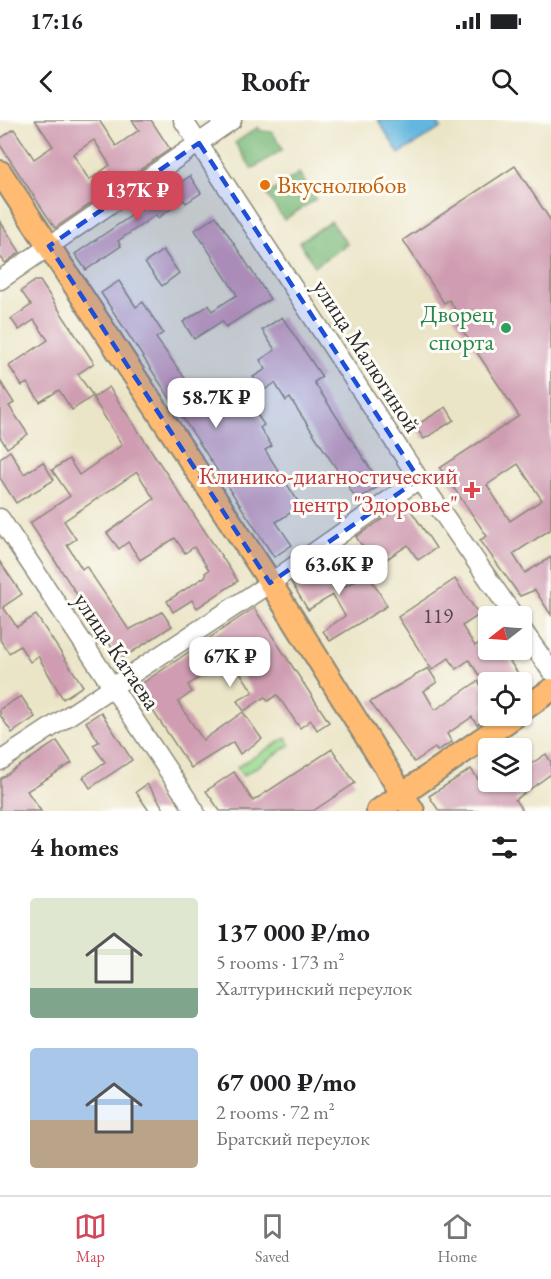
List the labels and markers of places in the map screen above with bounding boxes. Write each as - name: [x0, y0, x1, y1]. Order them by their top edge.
- place label: Вкуснолюбов: [277, 169, 406, 200]
- pin: 137K ₽: [88, 171, 186, 222]
- marker: Вкуснолюбов: [258, 178, 272, 192]
- place label: Дворец спорта: [421, 298, 495, 357]
- marker: Дворец спорта: [499, 321, 513, 335]
- pin: 58.7K ₽: [161, 378, 271, 429]
- place label: Клинико-диагностический центр "Здоровье": [199, 460, 458, 519]
- marker: Клинико-диагностический центр "Здоровье": [463, 481, 481, 499]
- pin: 63.6K ₽: [284, 545, 394, 596]
- pin: 67K ₽: [188, 637, 272, 688]

